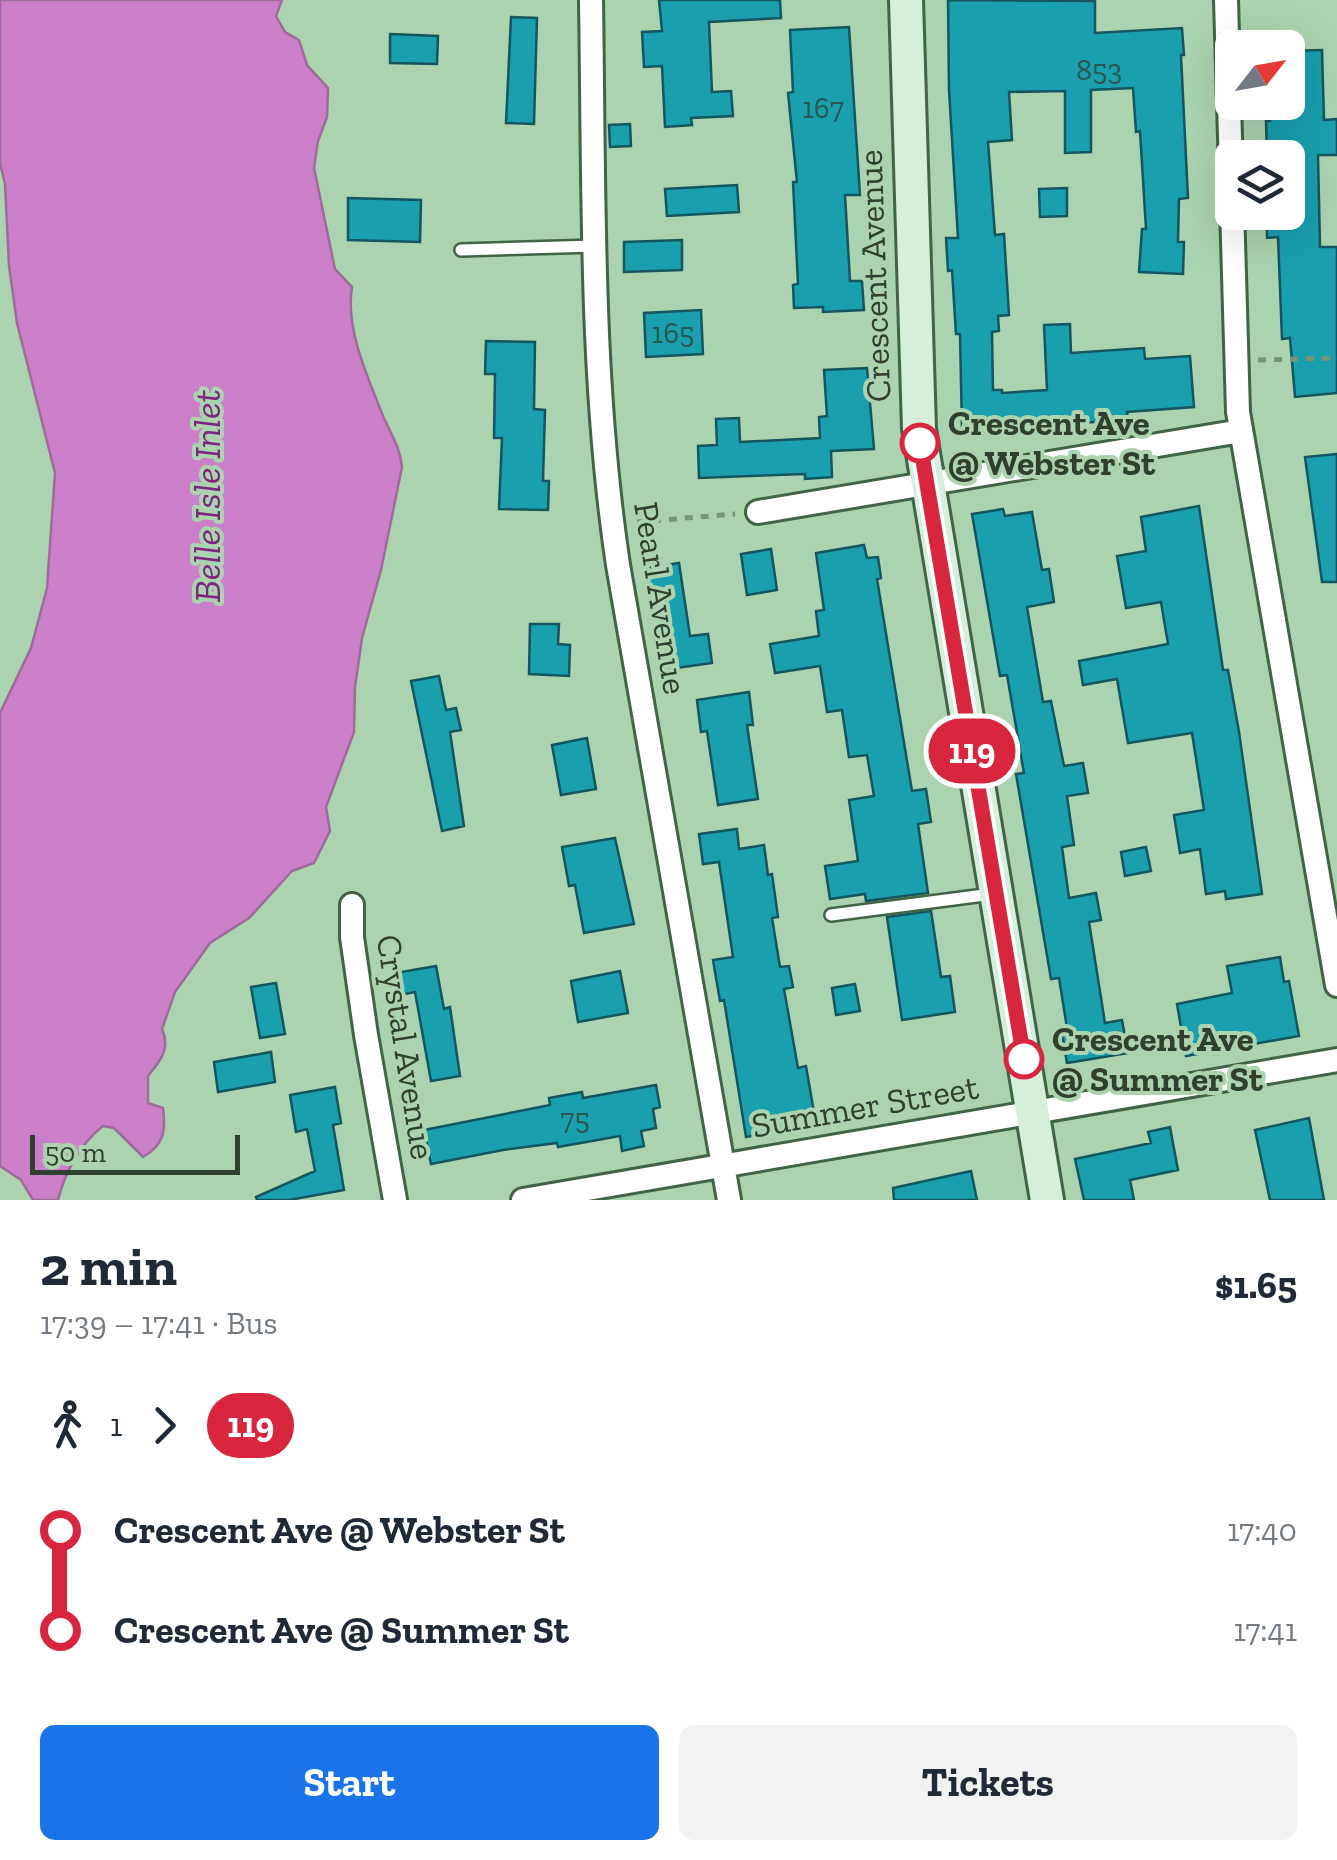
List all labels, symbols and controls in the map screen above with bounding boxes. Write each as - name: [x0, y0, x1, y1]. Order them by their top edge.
- north arrow: [1215, 30, 1305, 120]
- map controls: [1215, 30, 1305, 230]
- house number: 853: [1076, 52, 1122, 88]
- house number: 167: [802, 90, 844, 126]
- button: layers: [1215, 140, 1305, 230]
- street label: Crescent Avenue: [849, 149, 899, 403]
- house number: 165: [652, 315, 694, 351]
- water label: Belle Isle Inlet: [184, 389, 230, 603]
- place label: Crescent Ave @ Webster St: [948, 402, 1156, 484]
- marker: Crescent Ave @ Webster St: [901, 424, 939, 462]
- street label: Pearl Avenue: [625, 499, 697, 697]
- line badge: 119: [914, 718, 1030, 784]
- text: 119: [948, 730, 996, 772]
- street label: Crystal Avenue: [367, 932, 445, 1162]
- place label: Crescent Ave @ Summer St: [1052, 1018, 1264, 1100]
- marker: Crescent Ave @ Summer St: [1005, 1040, 1043, 1078]
- street label: Summer Street: [748, 1065, 982, 1147]
- house number: 75: [560, 1101, 590, 1137]
- scale bar: [30, 1130, 240, 1174]
- text: 50 m: [45, 1136, 106, 1169]
- text: 2 min: [40, 1233, 177, 1299]
- text: $1.65: [1215, 1262, 1297, 1308]
- text: 17:39 – 17:41 · Bus: [40, 1304, 278, 1342]
- icon: walk: [40, 1398, 95, 1453]
- icon: forward: [137, 1398, 192, 1453]
- text: 119: [227, 1404, 274, 1446]
- text: 1: [110, 1406, 122, 1444]
- text: Crescent Ave @ Webster St: [114, 1507, 565, 1553]
- text: 17:40: [1227, 1511, 1297, 1549]
- text: Crescent Ave @ Summer St: [114, 1607, 569, 1653]
- text: 17:41: [1233, 1611, 1297, 1649]
- button: Start: [40, 1725, 659, 1840]
- button: Tickets: [679, 1725, 1297, 1840]

